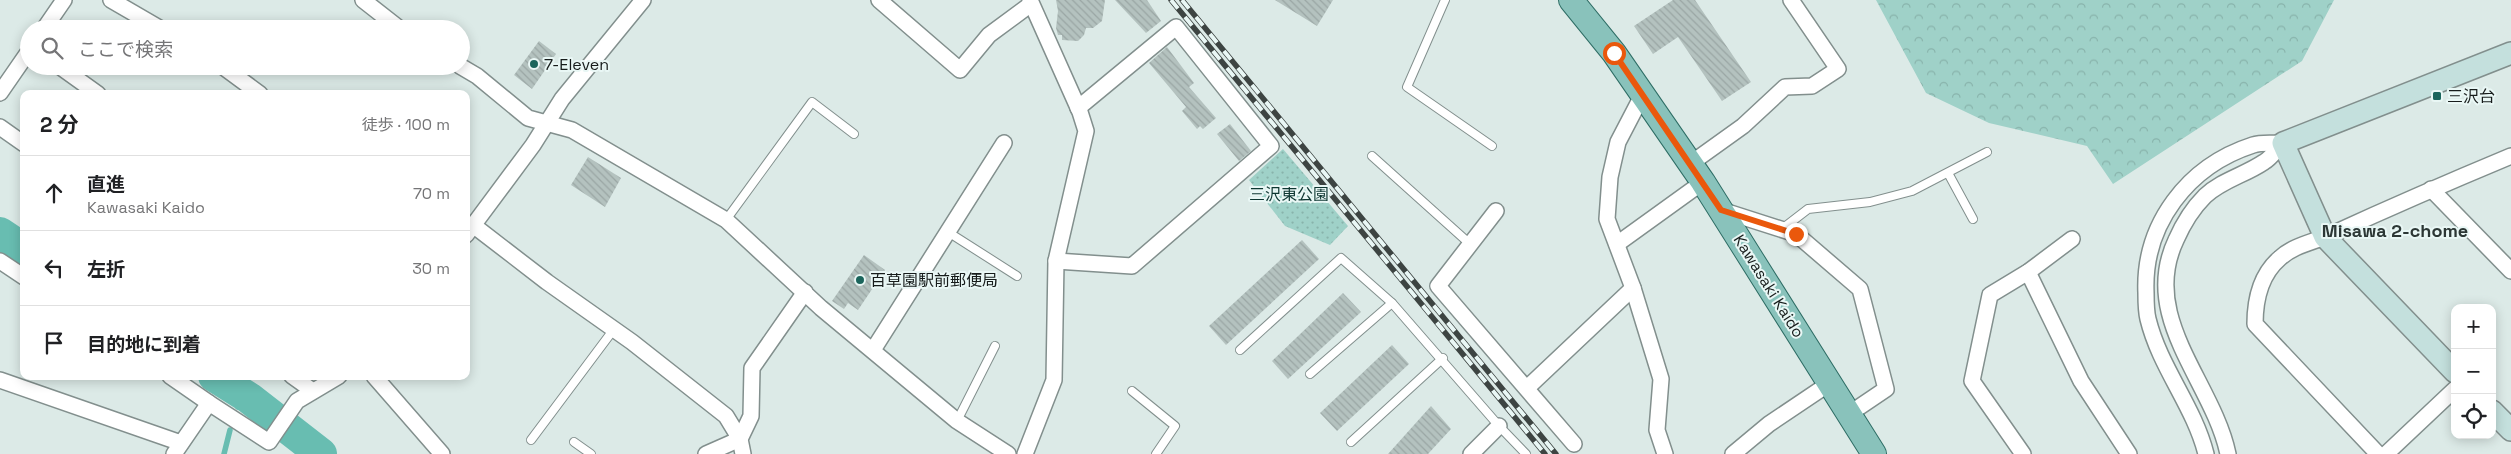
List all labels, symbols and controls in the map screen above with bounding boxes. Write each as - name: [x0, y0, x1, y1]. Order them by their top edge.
- search box: [20, 20, 470, 75]
- icon: search: [38, 34, 66, 62]
- text: ここで検索: [78, 37, 173, 62]
- route start: [1603, 42, 1626, 65]
- place label: 7-Eleven: [544, 54, 609, 75]
- marker: 7-Eleven: [528, 58, 540, 70]
- place label: 三沢台: [2447, 86, 2495, 107]
- marker: 三沢台: [2431, 90, 2443, 102]
- text: 2 分: [40, 111, 79, 138]
- text: 徒歩 · 100 m: [362, 114, 450, 135]
- text: 直進: [87, 172, 125, 197]
- icon: ahead: [40, 179, 68, 207]
- text: 70 m: [413, 183, 450, 204]
- park label: 三沢東公園: [1249, 184, 1329, 205]
- text: Kawasaki Kaido: [87, 197, 205, 218]
- district label: Misawa 2-chome: [2322, 219, 2468, 242]
- route end: [1785, 223, 1808, 246]
- street label: Kawasaki Kaido: [1729, 230, 1809, 342]
- icon: left: [40, 254, 68, 282]
- text: 左折: [87, 257, 125, 282]
- text: 30 m: [412, 258, 450, 279]
- place label: 百草園駅前郵便局: [870, 270, 998, 291]
- marker: 百草園駅前郵便局: [854, 274, 866, 286]
- map controls: [2451, 304, 2496, 439]
- button: +: [2451, 304, 2496, 349]
- icon: arrive: [40, 329, 68, 357]
- text: 目的地に到着: [87, 332, 201, 357]
- button: −: [2451, 349, 2496, 394]
- button: locate: [2451, 394, 2496, 439]

